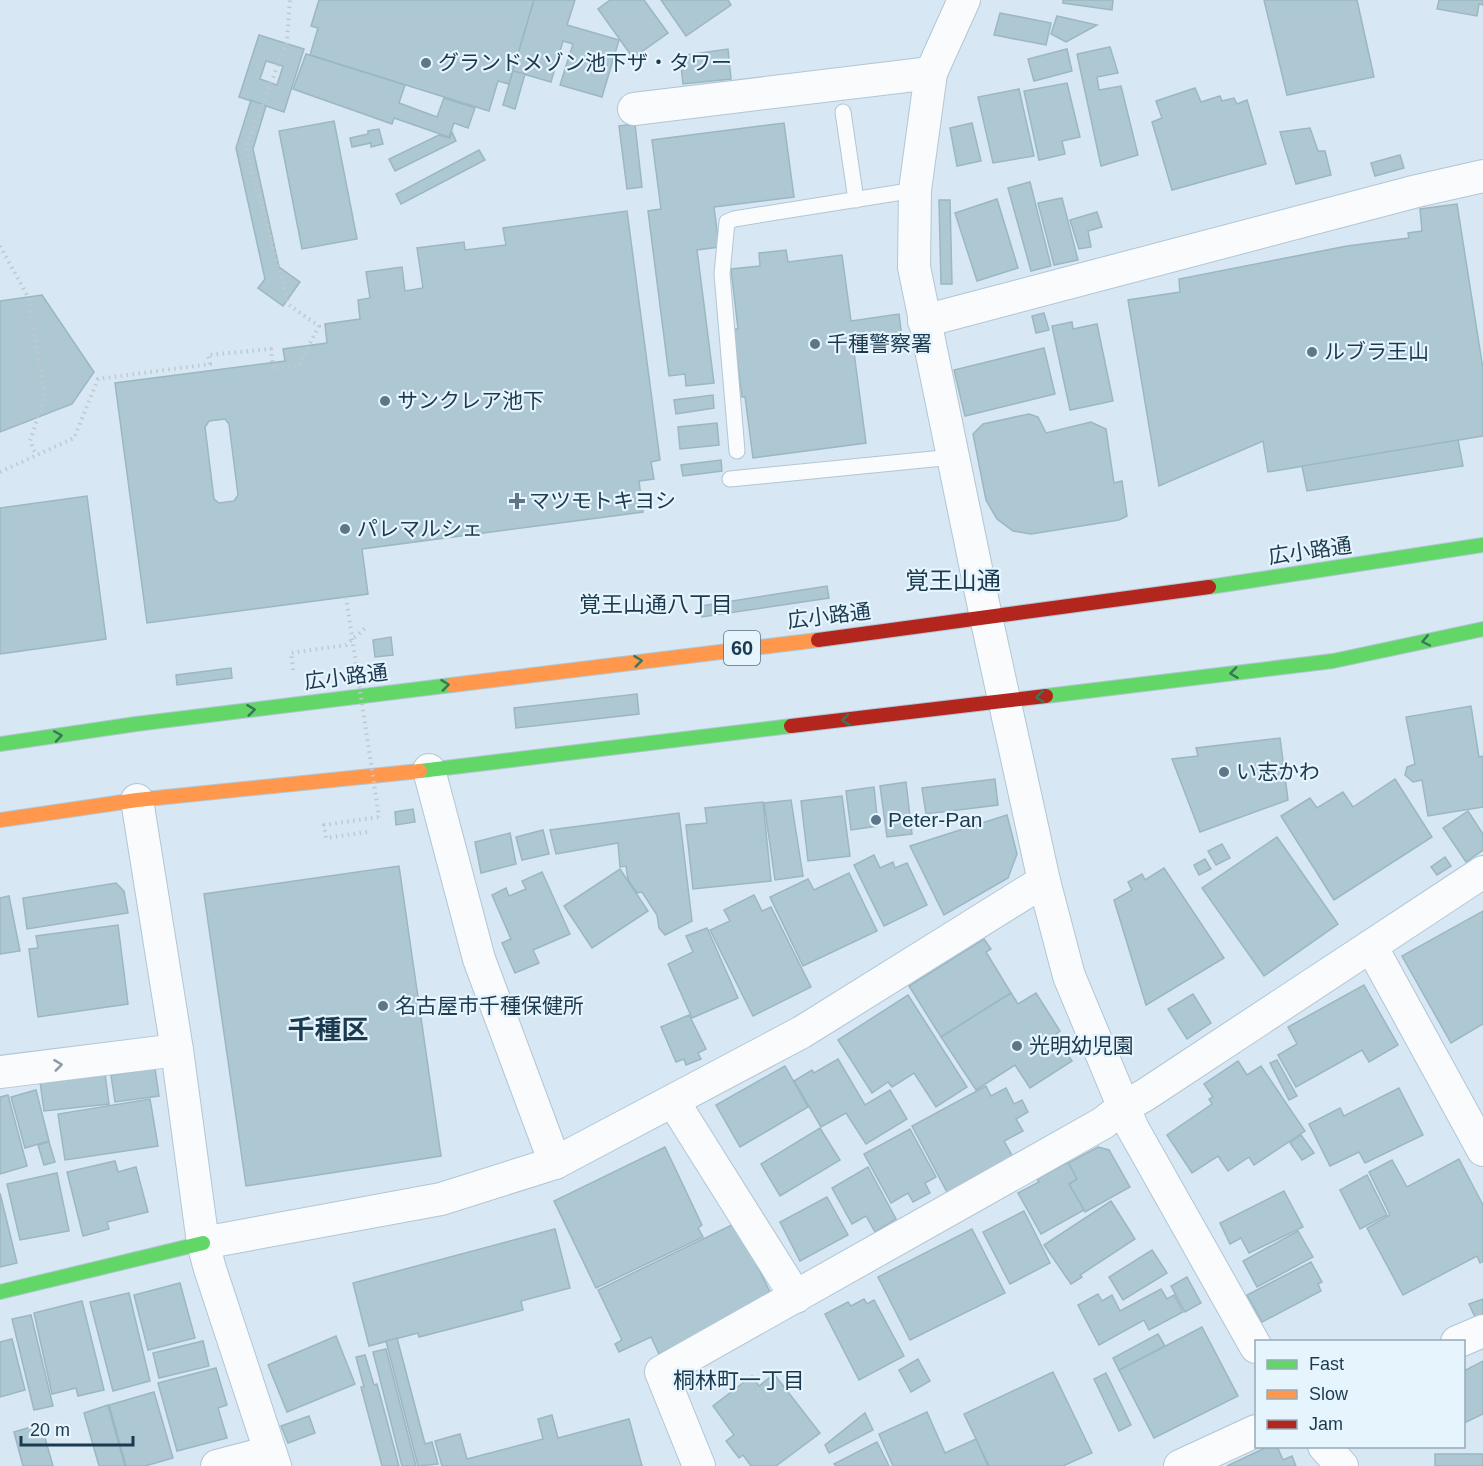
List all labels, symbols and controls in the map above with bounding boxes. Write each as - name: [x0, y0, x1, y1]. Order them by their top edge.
- place label: グランドメゾン池下ザ・タワー: [438, 51, 732, 74]
- marker: グランドメゾン池下ザ・タワー: [419, 56, 433, 70]
- place label: 千種警察署: [827, 332, 932, 355]
- marker: 千種警察署: [808, 337, 822, 351]
- place label: ルブラ王山: [1324, 340, 1429, 363]
- marker: ルブラ王山: [1305, 345, 1319, 359]
- place label: サンクレア池下: [397, 389, 544, 412]
- marker: サンクレア池下: [378, 394, 392, 408]
- place label: マツモトキヨシ: [529, 489, 676, 512]
- marker: マツモトキヨシ: [510, 494, 524, 508]
- place label: パレマルシェ: [357, 517, 483, 540]
- marker: パレマルシェ: [338, 522, 352, 536]
- street label: 広小路通: [1267, 533, 1353, 568]
- district label: 覚王山通: [905, 567, 1001, 594]
- district label: 覚王山通八丁目: [579, 592, 733, 617]
- street label: 広小路通: [786, 599, 872, 632]
- road number: 60: [724, 631, 760, 665]
- one-way arrow: [1421, 634, 1431, 647]
- one-way arrow: [633, 655, 643, 668]
- street label: 広小路通: [303, 660, 389, 693]
- one-way arrow: [1229, 667, 1238, 679]
- one-way arrow: [440, 680, 449, 692]
- one-way arrow: [1035, 691, 1045, 703]
- one-way arrow: [246, 704, 256, 716]
- one-way arrow: [842, 714, 851, 726]
- one-way arrow: [53, 730, 62, 742]
- place label: い志かわ: [1236, 760, 1320, 783]
- marker: い志かわ: [1217, 765, 1231, 779]
- place label: Peter-Pan: [888, 808, 983, 831]
- marker: Peter-Pan: [869, 813, 883, 827]
- place label: 名古屋市千種保健所: [395, 994, 584, 1017]
- marker: 名古屋市千種保健所: [376, 999, 390, 1013]
- district label: 千種区: [288, 1015, 369, 1045]
- place label: 光明幼児園: [1029, 1034, 1134, 1057]
- marker: 光明幼児園: [1010, 1039, 1024, 1053]
- one-way arrow: [53, 1059, 63, 1072]
- legend: [1255, 1340, 1465, 1448]
- text: Fast: [1309, 1354, 1344, 1374]
- district label: 桐林町一丁目: [673, 1368, 805, 1393]
- text: Slow: [1309, 1384, 1349, 1404]
- scale bar: [21, 1409, 134, 1447]
- text: Jam: [1309, 1414, 1343, 1434]
- text: 20 m: [30, 1420, 70, 1440]

